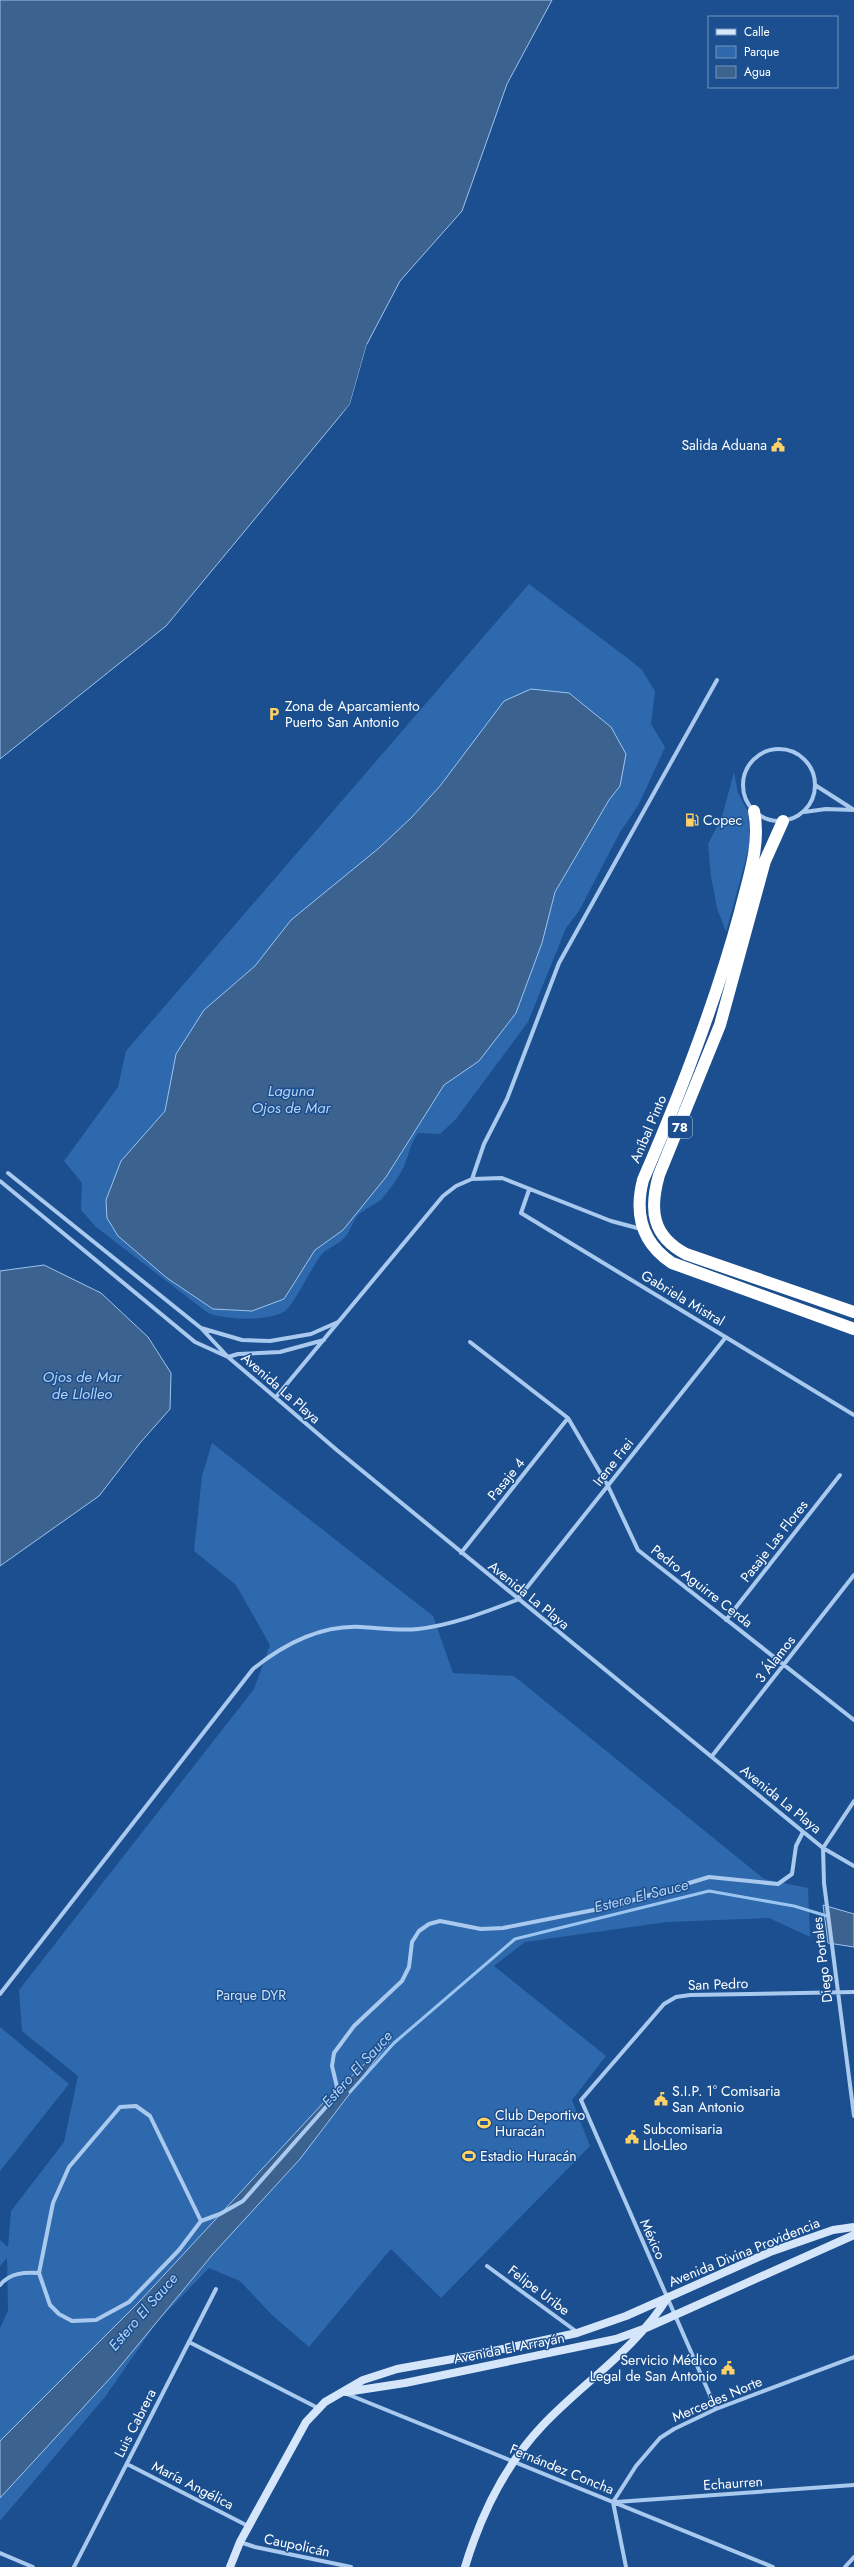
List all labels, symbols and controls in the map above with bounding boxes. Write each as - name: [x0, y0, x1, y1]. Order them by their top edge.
- legend: [708, 16, 838, 88]
- text: Calle: [744, 23, 770, 41]
- text: Parque: [744, 43, 779, 61]
- text: Agua: [744, 63, 771, 81]
- place label: Salida Aduana: [681, 435, 767, 455]
- public building icon: Salida Aduana: [770, 437, 786, 453]
- place label: Zona de Aparcamiento Puerto San Antonio: [285, 696, 420, 732]
- parking icon: Zona de Aparcamiento Puerto San Antonio: [266, 706, 282, 722]
- place label: Copec: [703, 810, 742, 830]
- fuel station icon: Copec: [684, 812, 700, 828]
- water label: Laguna Ojos de Mar: [252, 1080, 331, 1119]
- street label: Aníbal Pinto: [625, 1092, 671, 1166]
- road number: 78: [668, 1116, 692, 1138]
- street label: Gabriela Mistral: [638, 1265, 728, 1331]
- street label: Avenida La Playa: [237, 1348, 325, 1428]
- water label: Ojos de Mar de Llolleo: [43, 1366, 122, 1405]
- street label: Irene Frei: [588, 1434, 638, 1490]
- street label: Pasaje 4: [483, 1453, 529, 1505]
- street label: Pasaje Las Flores: [736, 1495, 813, 1586]
- street label: Pedro Aguirre Cerda: [647, 1540, 757, 1632]
- street label: Avenida La Playa: [484, 1556, 574, 1634]
- street label: 3 Álamos: [750, 1631, 800, 1687]
- street label: Avenida La Playa: [736, 1760, 826, 1838]
- water label: Estero El Sauce: [592, 1874, 691, 1918]
- street label: Diego Portales: [807, 1916, 837, 2004]
- street label: San Pedro: [687, 1973, 749, 1995]
- park label: Parque DYR: [216, 1985, 286, 2005]
- water label: Estero El Sauce: [317, 2025, 398, 2112]
- place label: S.I.P. 1° Comisaria San Antonio: [672, 2081, 780, 2117]
- public building icon: S.I.P. 1° Comisaria San Antonio: [653, 2091, 669, 2107]
- place label: Club Deportivo Huracán: [495, 2105, 585, 2141]
- sports icon: Club Deportivo Huracán: [476, 2115, 492, 2131]
- place label: Subcomisaria Llo-Lleo: [643, 2119, 722, 2155]
- public building icon: Subcomisaria Llo-Lleo: [624, 2129, 640, 2145]
- place label: Estadio Huracán: [480, 2146, 577, 2166]
- sports icon: Estadio Huracán: [461, 2148, 477, 2164]
- street label: Avenida Divina Providencia: [665, 2212, 823, 2292]
- street label: México: [635, 2216, 671, 2263]
- street label: Felipe Uribe: [504, 2260, 574, 2320]
- water label: Estero El Sauce: [103, 2268, 183, 2356]
- street label: Avenida El Arrayán: [452, 2327, 566, 2369]
- place label: Servicio Médico Legal de San Antonio: [590, 2350, 717, 2386]
- public building icon: Servicio Médico Legal de San Antonio: [720, 2360, 736, 2376]
- street label: Mercedes Norte: [669, 2371, 765, 2427]
- street label: Luis Cabrera: [109, 2385, 161, 2461]
- street label: Fernández Concha: [507, 2439, 617, 2499]
- street label: María Angélica: [149, 2456, 237, 2514]
- street label: Echaurren: [702, 2471, 764, 2495]
- street label: Caupolicán: [262, 2528, 332, 2562]

